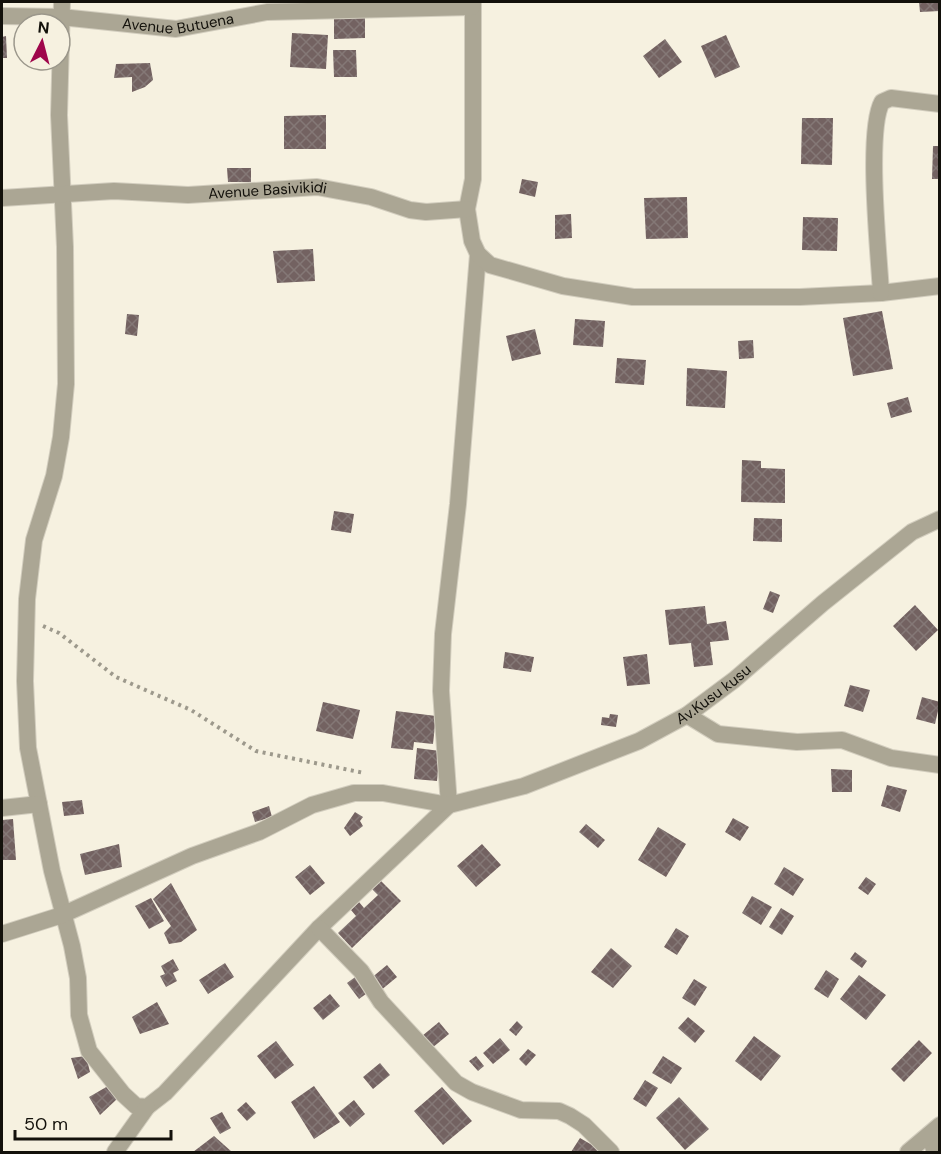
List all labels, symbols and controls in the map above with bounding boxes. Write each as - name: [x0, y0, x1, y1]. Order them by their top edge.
- street label: Avenue Butuena: [121, 8, 235, 39]
- north arrow: [12, 12, 72, 72]
- text: N: [37, 17, 50, 39]
- street label: Avenue Basivikidi: [207, 177, 329, 204]
- street label: Av.Kusu kusu: [672, 660, 755, 729]
- scale bar: [15, 1103, 171, 1141]
- text: 50 m: [24, 1112, 68, 1136]

